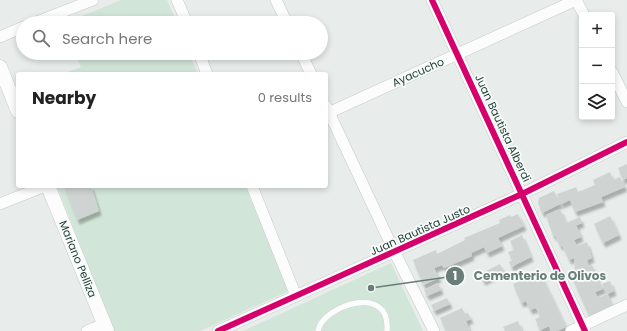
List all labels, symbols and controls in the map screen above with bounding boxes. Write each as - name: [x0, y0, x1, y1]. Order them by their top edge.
- map controls: [579, 12, 615, 120]
- button: +: [579, 12, 615, 48]
- search box: [16, 16, 328, 60]
- icon: search: [30, 27, 52, 49]
- text: Search here: [62, 28, 152, 49]
- button: −: [579, 48, 615, 84]
- street label: Ayacucho: [389, 53, 447, 91]
- street label: Juan Bautista Alberdi: [471, 72, 535, 185]
- button: layers: [579, 84, 615, 120]
- text: Nearby: [32, 86, 96, 110]
- text: 0 results: [258, 88, 312, 107]
- street label: Juan Bautista Justo: [367, 201, 473, 259]
- street label: Mariano Pelliza: [55, 218, 101, 300]
- callout: Cementerio de Olivos: [445, 264, 614, 288]
- text: 1: [453, 267, 457, 284]
- text: Cementerio de Olivos: [474, 267, 606, 284]

